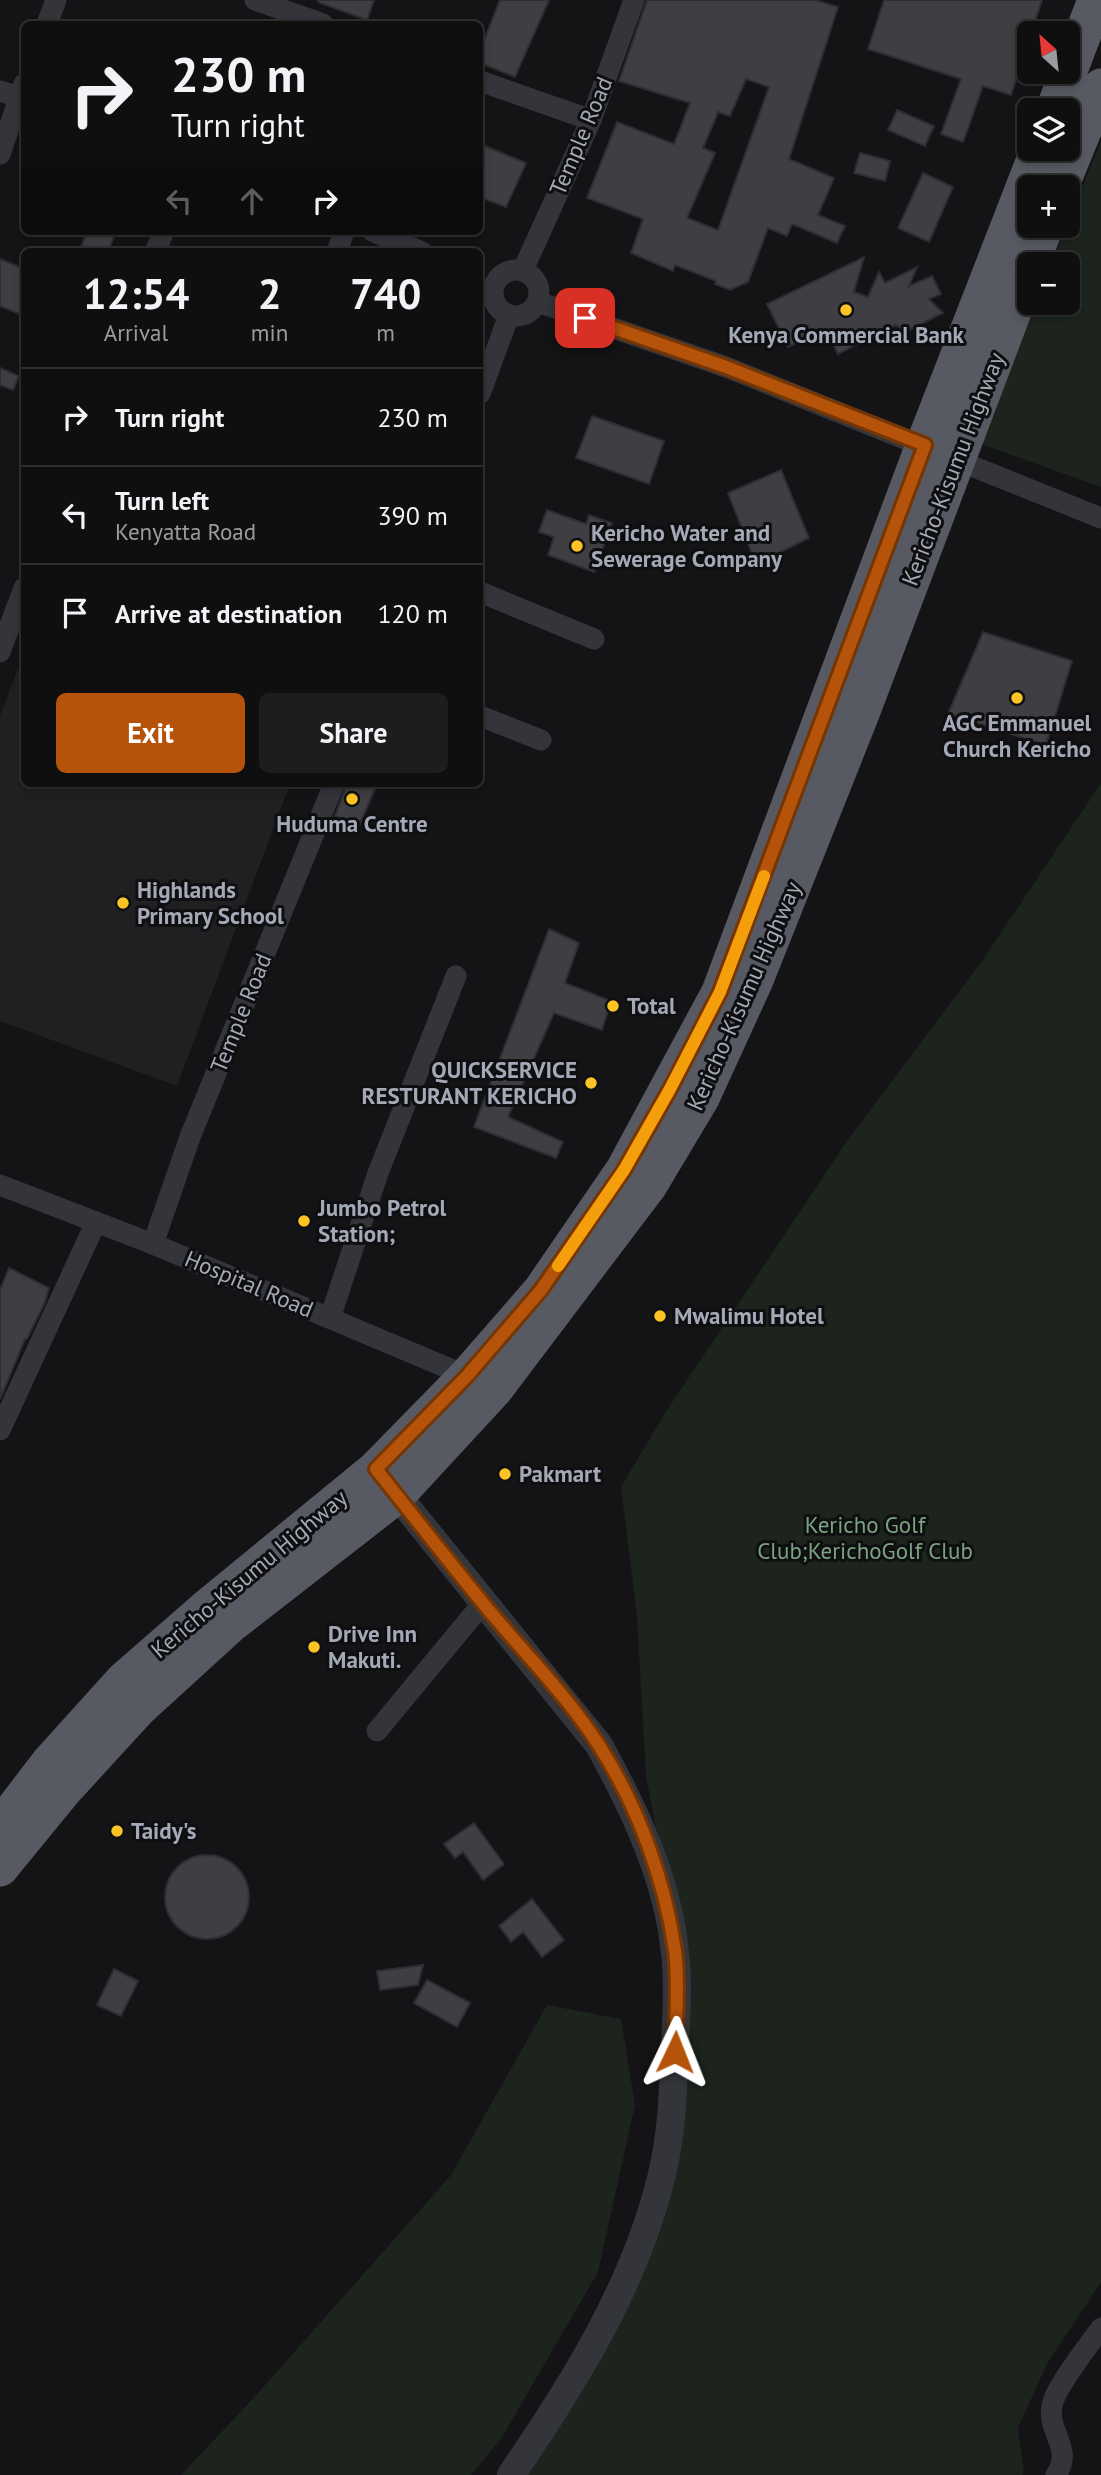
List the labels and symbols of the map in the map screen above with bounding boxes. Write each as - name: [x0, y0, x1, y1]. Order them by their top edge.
- north arrow: [1017, 21, 1080, 84]
- street label: Temple Road: [543, 72, 618, 199]
- pin: [555, 288, 615, 348]
- marker: Kenya Commercial Bank: [838, 302, 854, 318]
- place label: Kenya Commercial Bank: [728, 320, 964, 349]
- street label: Kericho-Kisumu Highway: [895, 348, 1010, 589]
- place label: Kericho Water and Sewerage Company: [591, 518, 783, 573]
- marker: Kericho Water and Sewerage Company: [569, 538, 585, 554]
- marker: AGC Emmanuel Church Kericho: [1009, 690, 1025, 706]
- place label: AGC Emmanuel Church Kericho: [943, 708, 1092, 763]
- marker: Huduma Centre: [344, 791, 360, 807]
- place label: Huduma Centre: [276, 809, 428, 838]
- place label: Highlands Primary School: [137, 875, 284, 930]
- street label: Kericho-Kisumu Highway: [680, 877, 807, 1115]
- marker: Highlands Primary School: [115, 895, 131, 911]
- street label: Temple Road: [204, 949, 278, 1077]
- place label: Total: [627, 991, 676, 1020]
- marker: Total: [605, 998, 621, 1014]
- place label: QUICKSERVICE RESTURANT KERICHO: [362, 1055, 577, 1110]
- marker: QUICKSERVICE RESTURANT KERICHO: [583, 1075, 599, 1091]
- place label: Jumbo Petrol Station;: [317, 1193, 447, 1248]
- marker: Jumbo Petrol Station;: [296, 1213, 312, 1229]
- street label: Hospital Road: [181, 1243, 318, 1324]
- place label: Mwalimu Hotel: [674, 1301, 824, 1330]
- marker: Mwalimu Hotel: [652, 1308, 668, 1324]
- place label: Pakmart: [519, 1459, 601, 1488]
- marker: Pakmart: [497, 1466, 513, 1482]
- street label: Kericho-Kisumu Highway: [145, 1483, 353, 1664]
- park label: Kericho Golf Club;KerichoGolf Club: [757, 1510, 973, 1565]
- place label: Drive Inn Makuti.: [328, 1619, 417, 1674]
- marker: Drive Inn Makuti.: [306, 1639, 322, 1655]
- place label: Taidy's: [131, 1816, 197, 1845]
- marker: Taidy's: [109, 1823, 125, 1839]
- position arrow: [638, 2015, 712, 2089]

